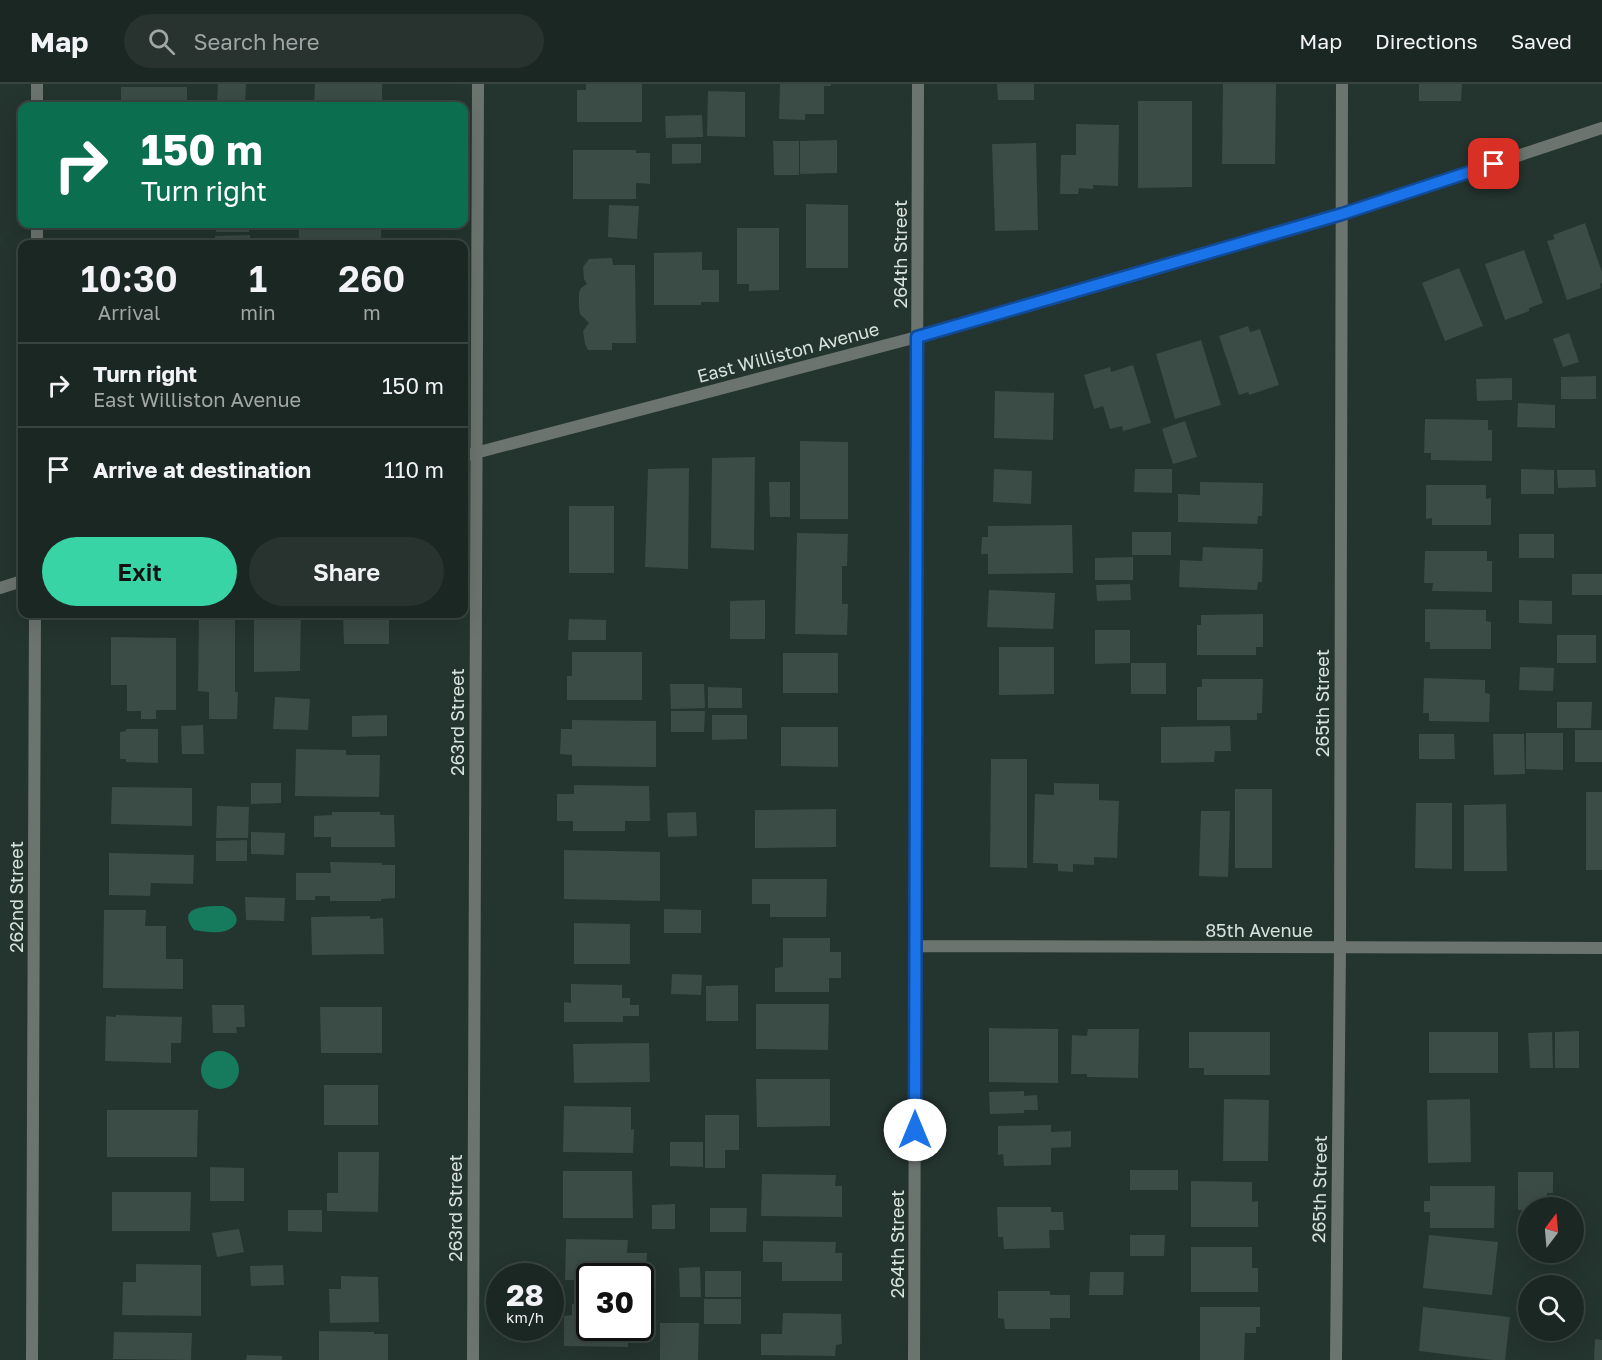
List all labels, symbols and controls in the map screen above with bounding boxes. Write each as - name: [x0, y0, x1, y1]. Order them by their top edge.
- search box: [124, 14, 544, 68]
- text: Map: [30, 25, 88, 58]
- icon: search: [145, 25, 178, 58]
- text: Search here: [193, 28, 319, 55]
- text: Map: [1299, 28, 1342, 54]
- text: Directions: [1375, 28, 1478, 54]
- text: Saved: [1511, 28, 1572, 54]
- text: 150 m: [141, 124, 263, 174]
- icon: right: [42, 126, 120, 204]
- pin: [1468, 138, 1519, 189]
- icon: arrive: [1477, 147, 1510, 180]
- text: Turn right: [141, 175, 267, 207]
- street label: 264th Street: [889, 200, 911, 308]
- text: 10:30: [81, 257, 178, 300]
- text: 1: [249, 257, 267, 300]
- text: 260: [338, 257, 405, 300]
- text: Arrival: [98, 300, 160, 324]
- text: min: [240, 300, 276, 324]
- text: m: [363, 300, 381, 324]
- street label: East Williston Avenue: [695, 317, 881, 387]
- text: Turn right: [93, 360, 197, 387]
- icon: right: [42, 369, 75, 402]
- text: 150 m: [382, 372, 444, 399]
- text: East Williston Avenue: [93, 387, 301, 411]
- icon: arrive: [42, 453, 75, 486]
- text: Arrive at destination: [93, 456, 311, 483]
- text: 110 m: [384, 456, 444, 483]
- button: Exit: [42, 537, 237, 606]
- button: Share: [249, 537, 444, 606]
- street label: 265th Street: [1311, 649, 1333, 757]
- street label: 263rd Street: [446, 668, 468, 776]
- street label: 262nd Street: [5, 841, 27, 953]
- street label: 85th Avenue: [1205, 919, 1313, 941]
- position arrow: [883, 1098, 947, 1162]
- street label: 265th Street: [1307, 1135, 1331, 1243]
- street label: 263rd Street: [444, 1154, 466, 1262]
- street label: 264th Street: [886, 1190, 908, 1298]
- north arrow: [1518, 1197, 1584, 1263]
- map controls: [1518, 1197, 1584, 1341]
- speed limit sign: 30: [576, 1263, 654, 1341]
- button: search: [1518, 1275, 1584, 1341]
- text: 28: [506, 1277, 544, 1313]
- text: km/h: [506, 1308, 544, 1326]

